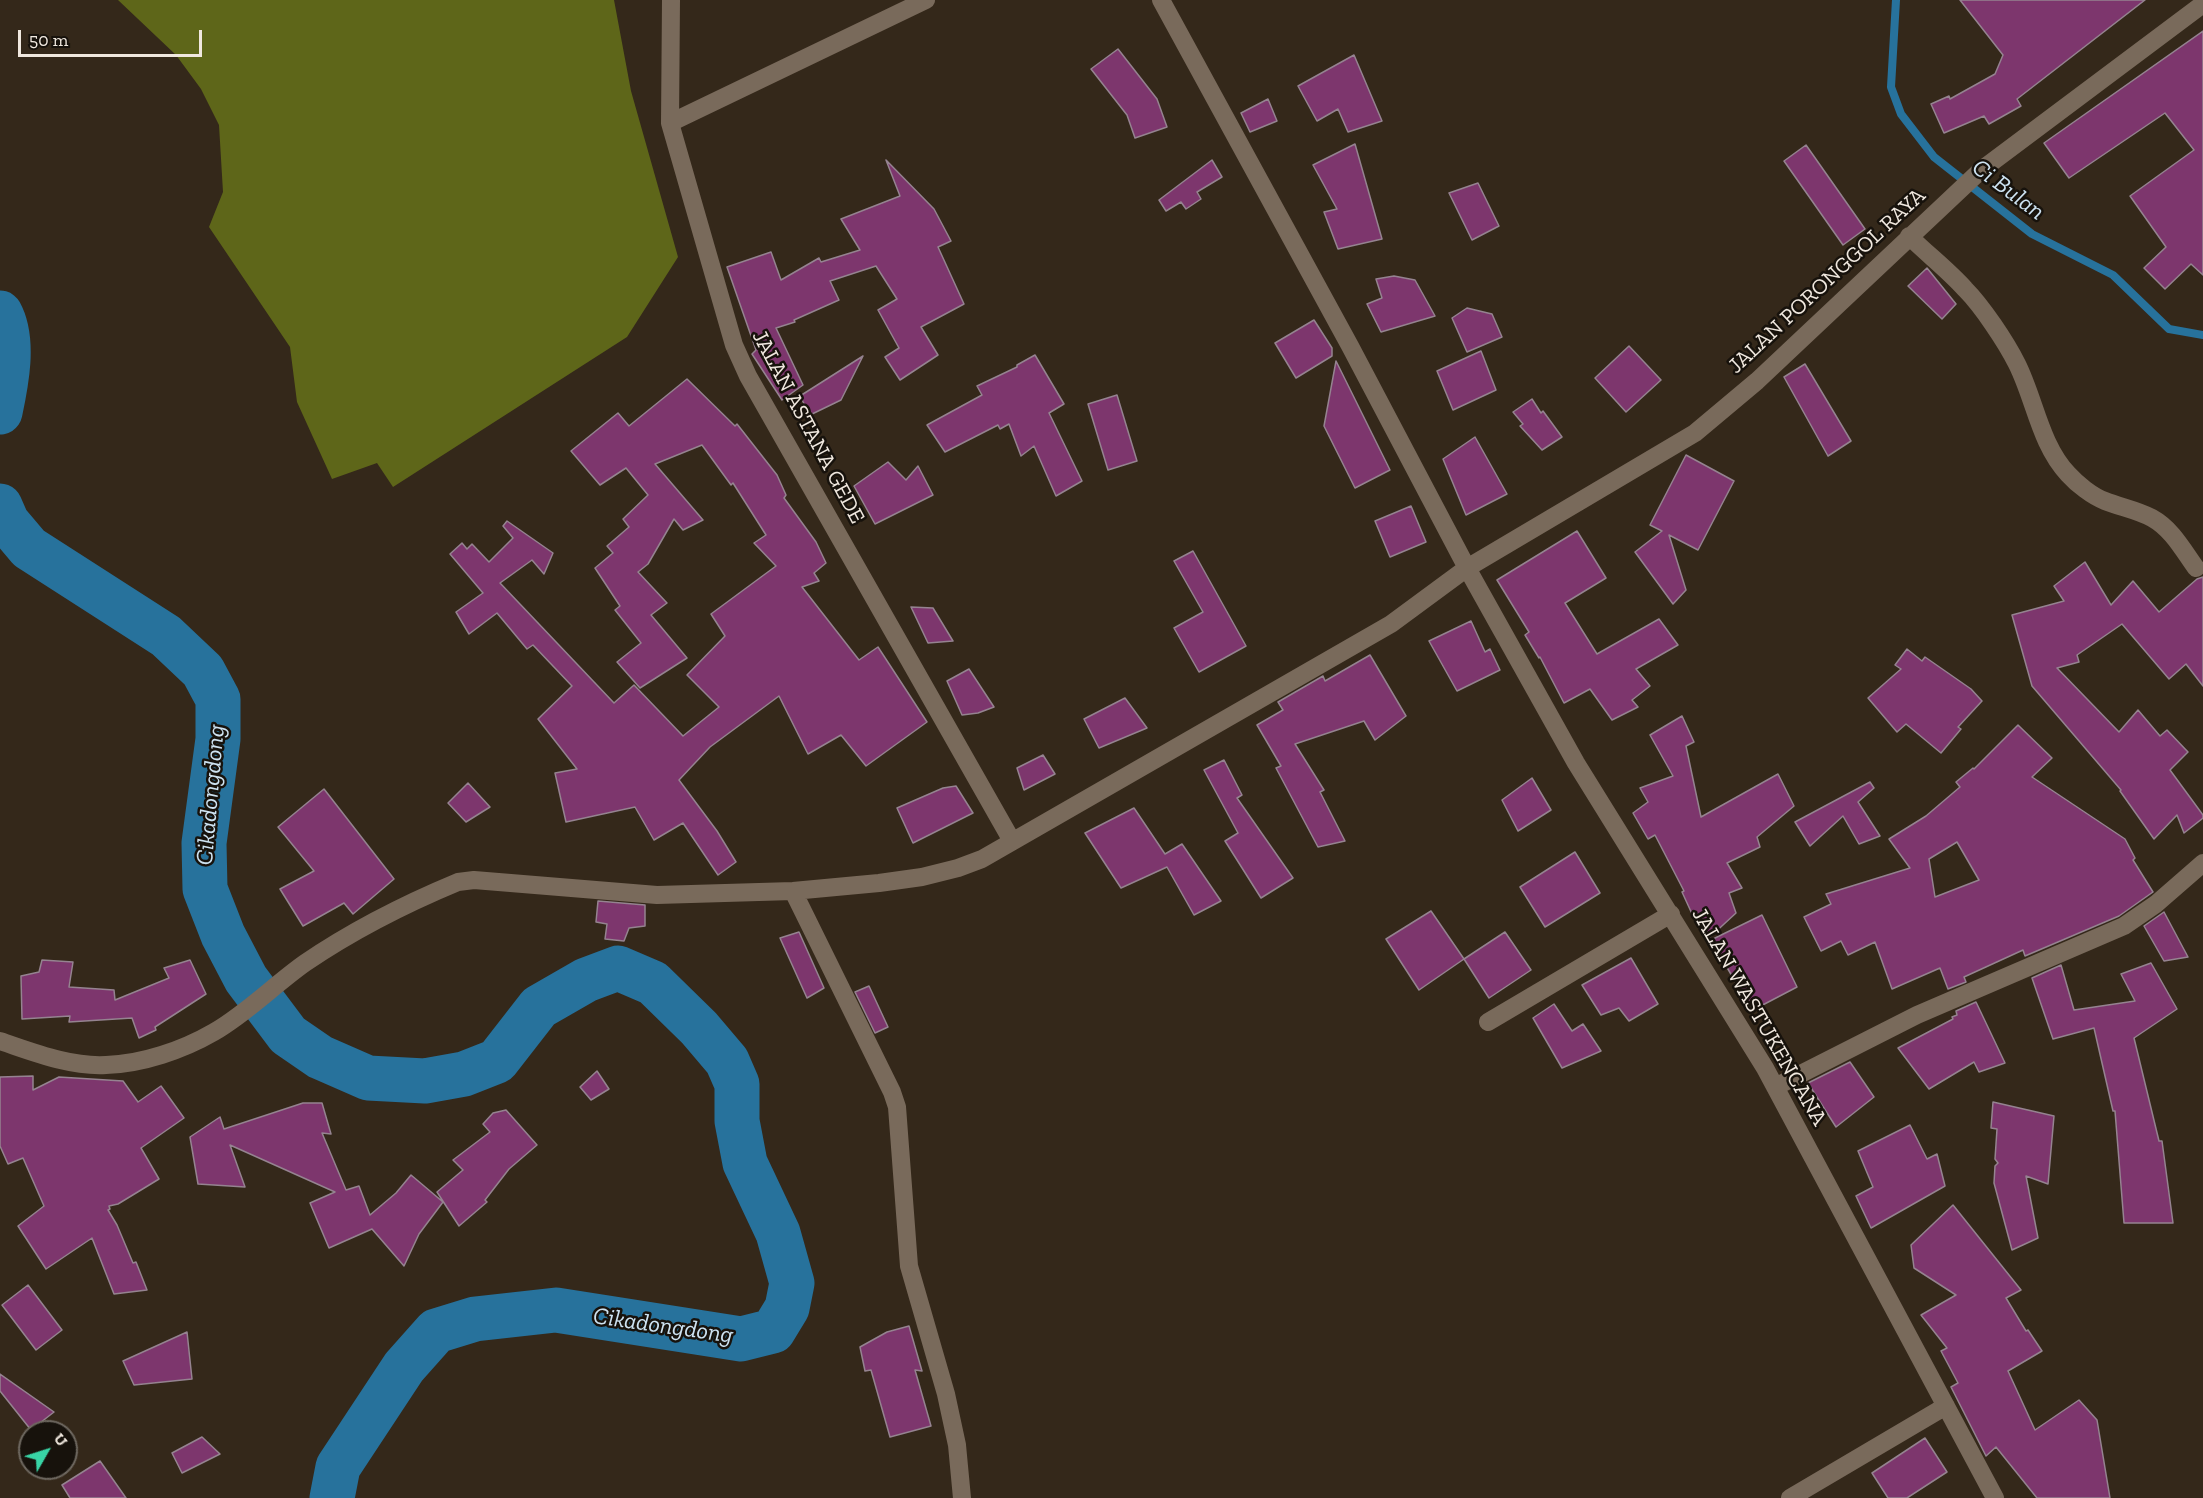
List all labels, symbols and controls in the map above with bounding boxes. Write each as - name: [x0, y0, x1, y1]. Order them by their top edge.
- scale bar: [21, 18, 206, 56]
- text: 50 m: [29, 29, 68, 51]
- water label: Ci Bulan: [1966, 153, 2050, 227]
- street label: JALAN PORONGGOL RAYA: [1723, 183, 1931, 379]
- street label: JALAN ASTANA GEDE: [746, 326, 870, 528]
- water label: Cikadongdong: [191, 724, 231, 866]
- street label: JALAN WASTUKENCANA: [1686, 903, 1832, 1131]
- water label: Cikadongdong: [591, 1302, 735, 1350]
- north arrow: [18, 1420, 78, 1480]
- text: U: [50, 1429, 72, 1450]

